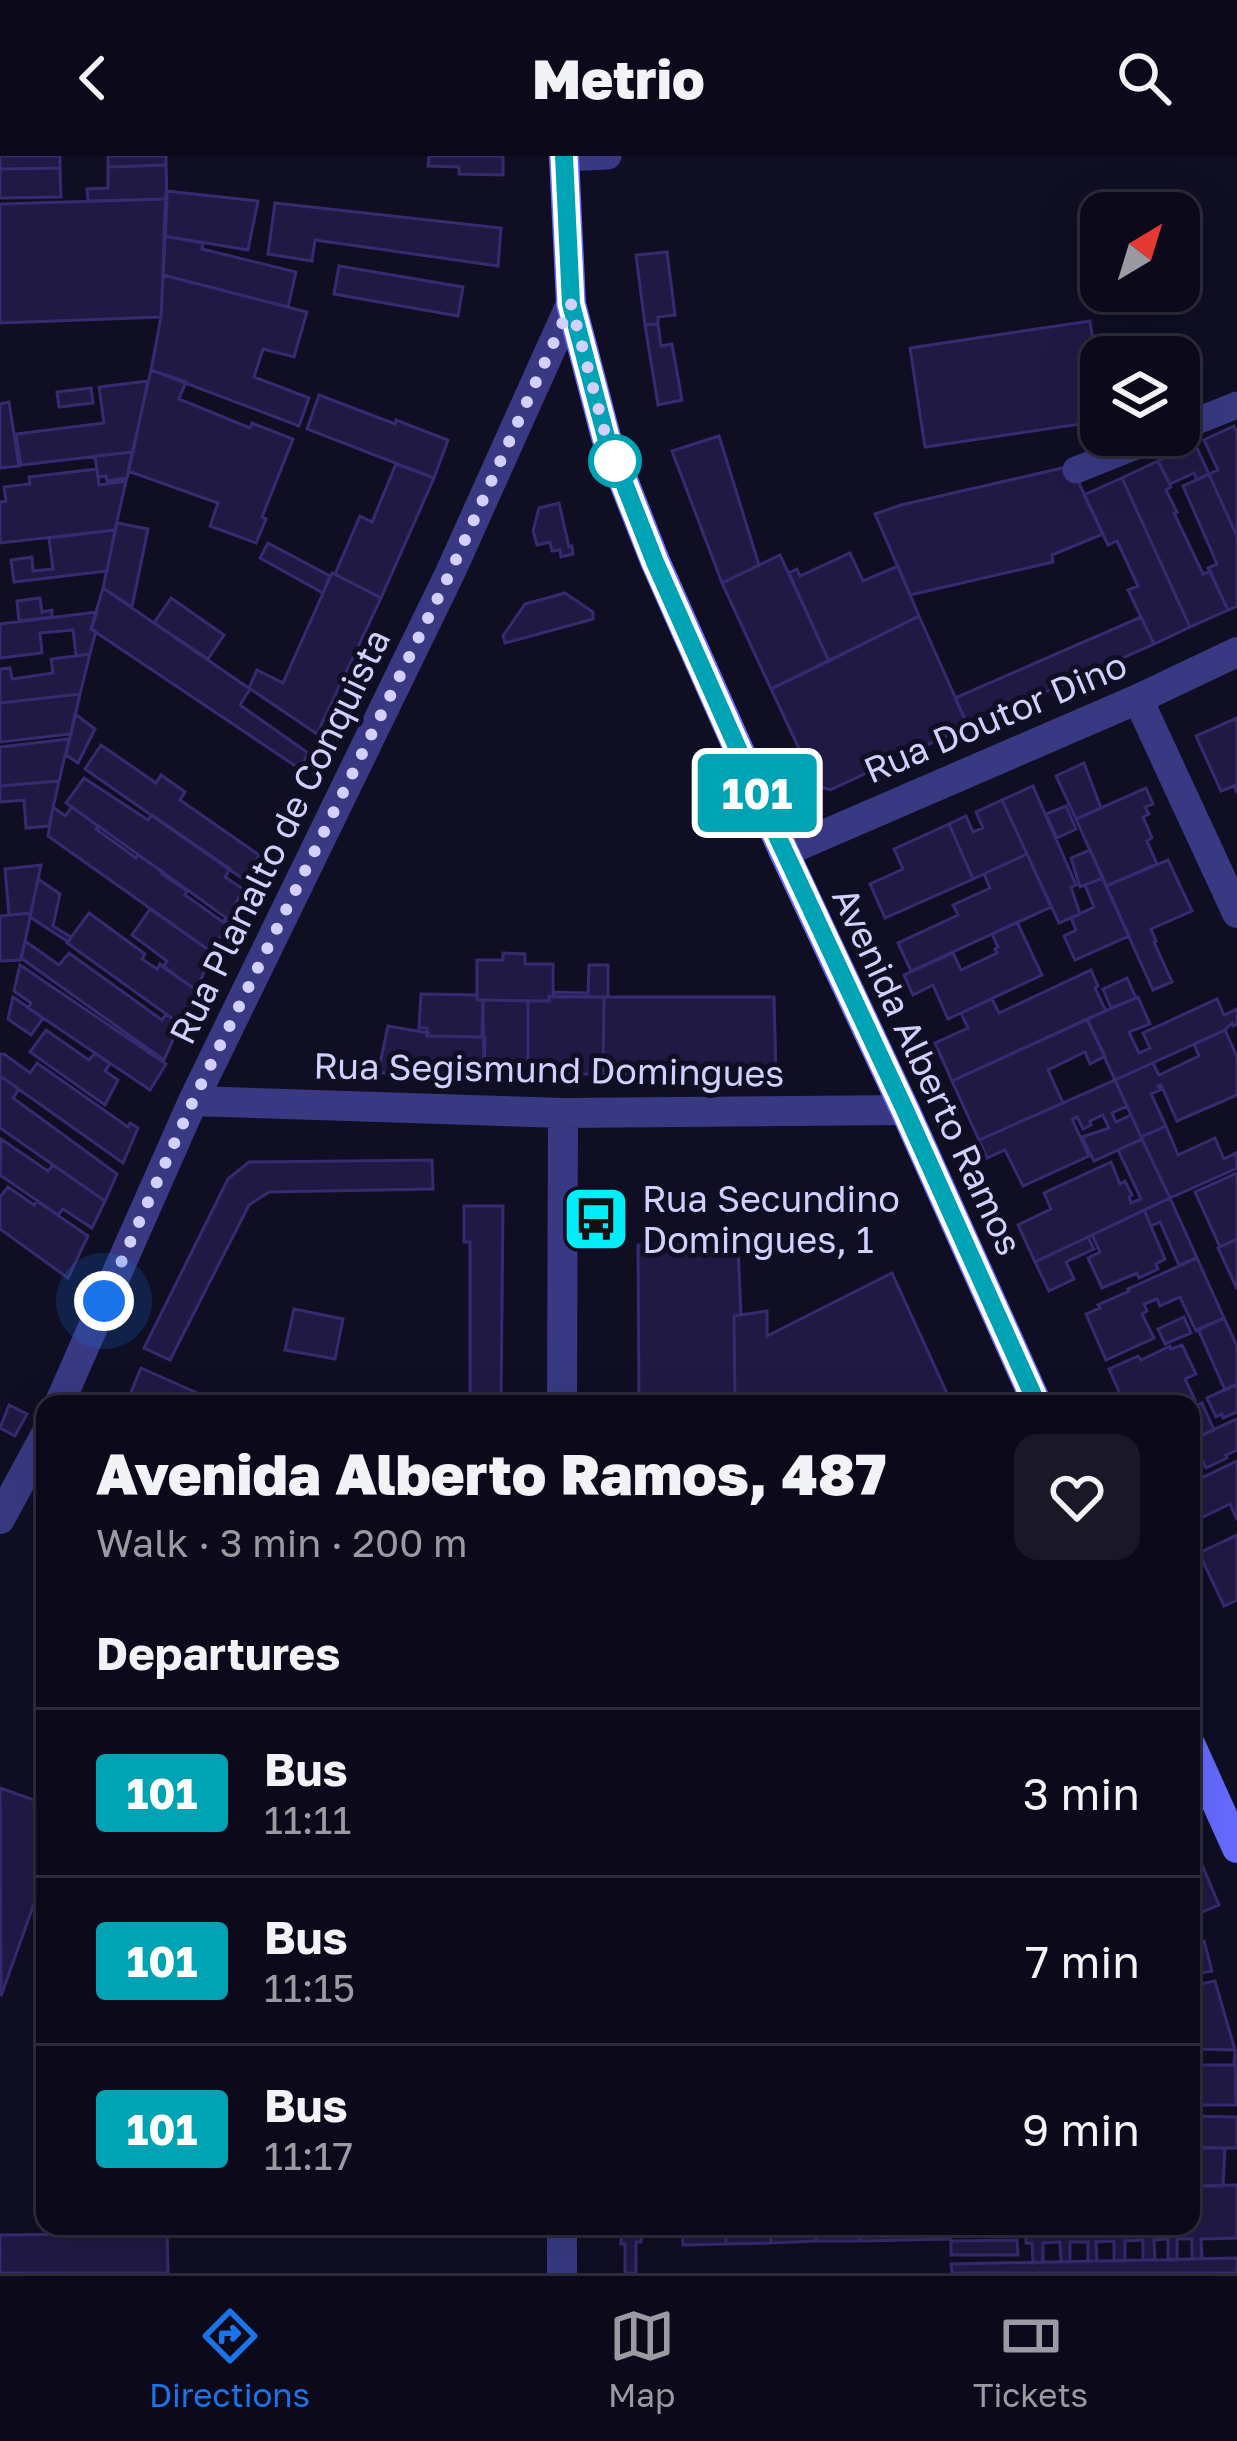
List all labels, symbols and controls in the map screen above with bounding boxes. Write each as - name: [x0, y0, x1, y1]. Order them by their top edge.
- icon: back: [60, 45, 126, 111]
- icon: search: [1111, 45, 1177, 111]
- text: Metrio: [532, 46, 705, 111]
- north arrow: [1080, 192, 1200, 312]
- map controls: [1080, 192, 1200, 456]
- button: layers: [1080, 336, 1200, 456]
- unlabelled marker: [590, 436, 640, 486]
- street label: Rua Planalto de Conquista: [160, 622, 398, 1050]
- street label: Rua Doutor Dino: [857, 642, 1133, 792]
- line badge: 101: [688, 754, 826, 832]
- text: 101: [722, 768, 792, 818]
- street label: Avenida Alberto Ramos: [824, 881, 1032, 1261]
- street label: Rua Segismund Domingues: [313, 1043, 785, 1095]
- place label: Rua Secundino Domingues, 1: [642, 1177, 900, 1261]
- bus stop icon: Rua Secundino Domingues, 1: [561, 1184, 631, 1254]
- your location: [74, 1271, 134, 1331]
- button: heart: [1014, 1434, 1140, 1560]
- text: Avenida Alberto Ramos, 487: [96, 1439, 886, 1508]
- text: Walk · 3 min · 200 m: [96, 1519, 468, 1566]
- text: Departures: [96, 1626, 340, 1680]
- text: Bus: [264, 1742, 348, 1796]
- text: 3 min: [1023, 1766, 1140, 1820]
- text: 101: [127, 1768, 197, 1818]
- text: 11:11: [264, 1796, 351, 1843]
- text: Bus: [264, 1910, 348, 1964]
- text: 7 min: [1025, 1934, 1140, 1988]
- text: 101: [127, 1936, 197, 1986]
- text: 11:15: [264, 1964, 355, 2011]
- text: Bus: [264, 2078, 348, 2132]
- text: 9 min: [1022, 2102, 1140, 2156]
- text: 101: [127, 2104, 197, 2154]
- text: 11:17: [264, 2132, 353, 2179]
- tab: Directions: [149, 2303, 310, 2414]
- tab: Map: [608, 2303, 675, 2414]
- tab: Tickets: [973, 2303, 1088, 2414]

